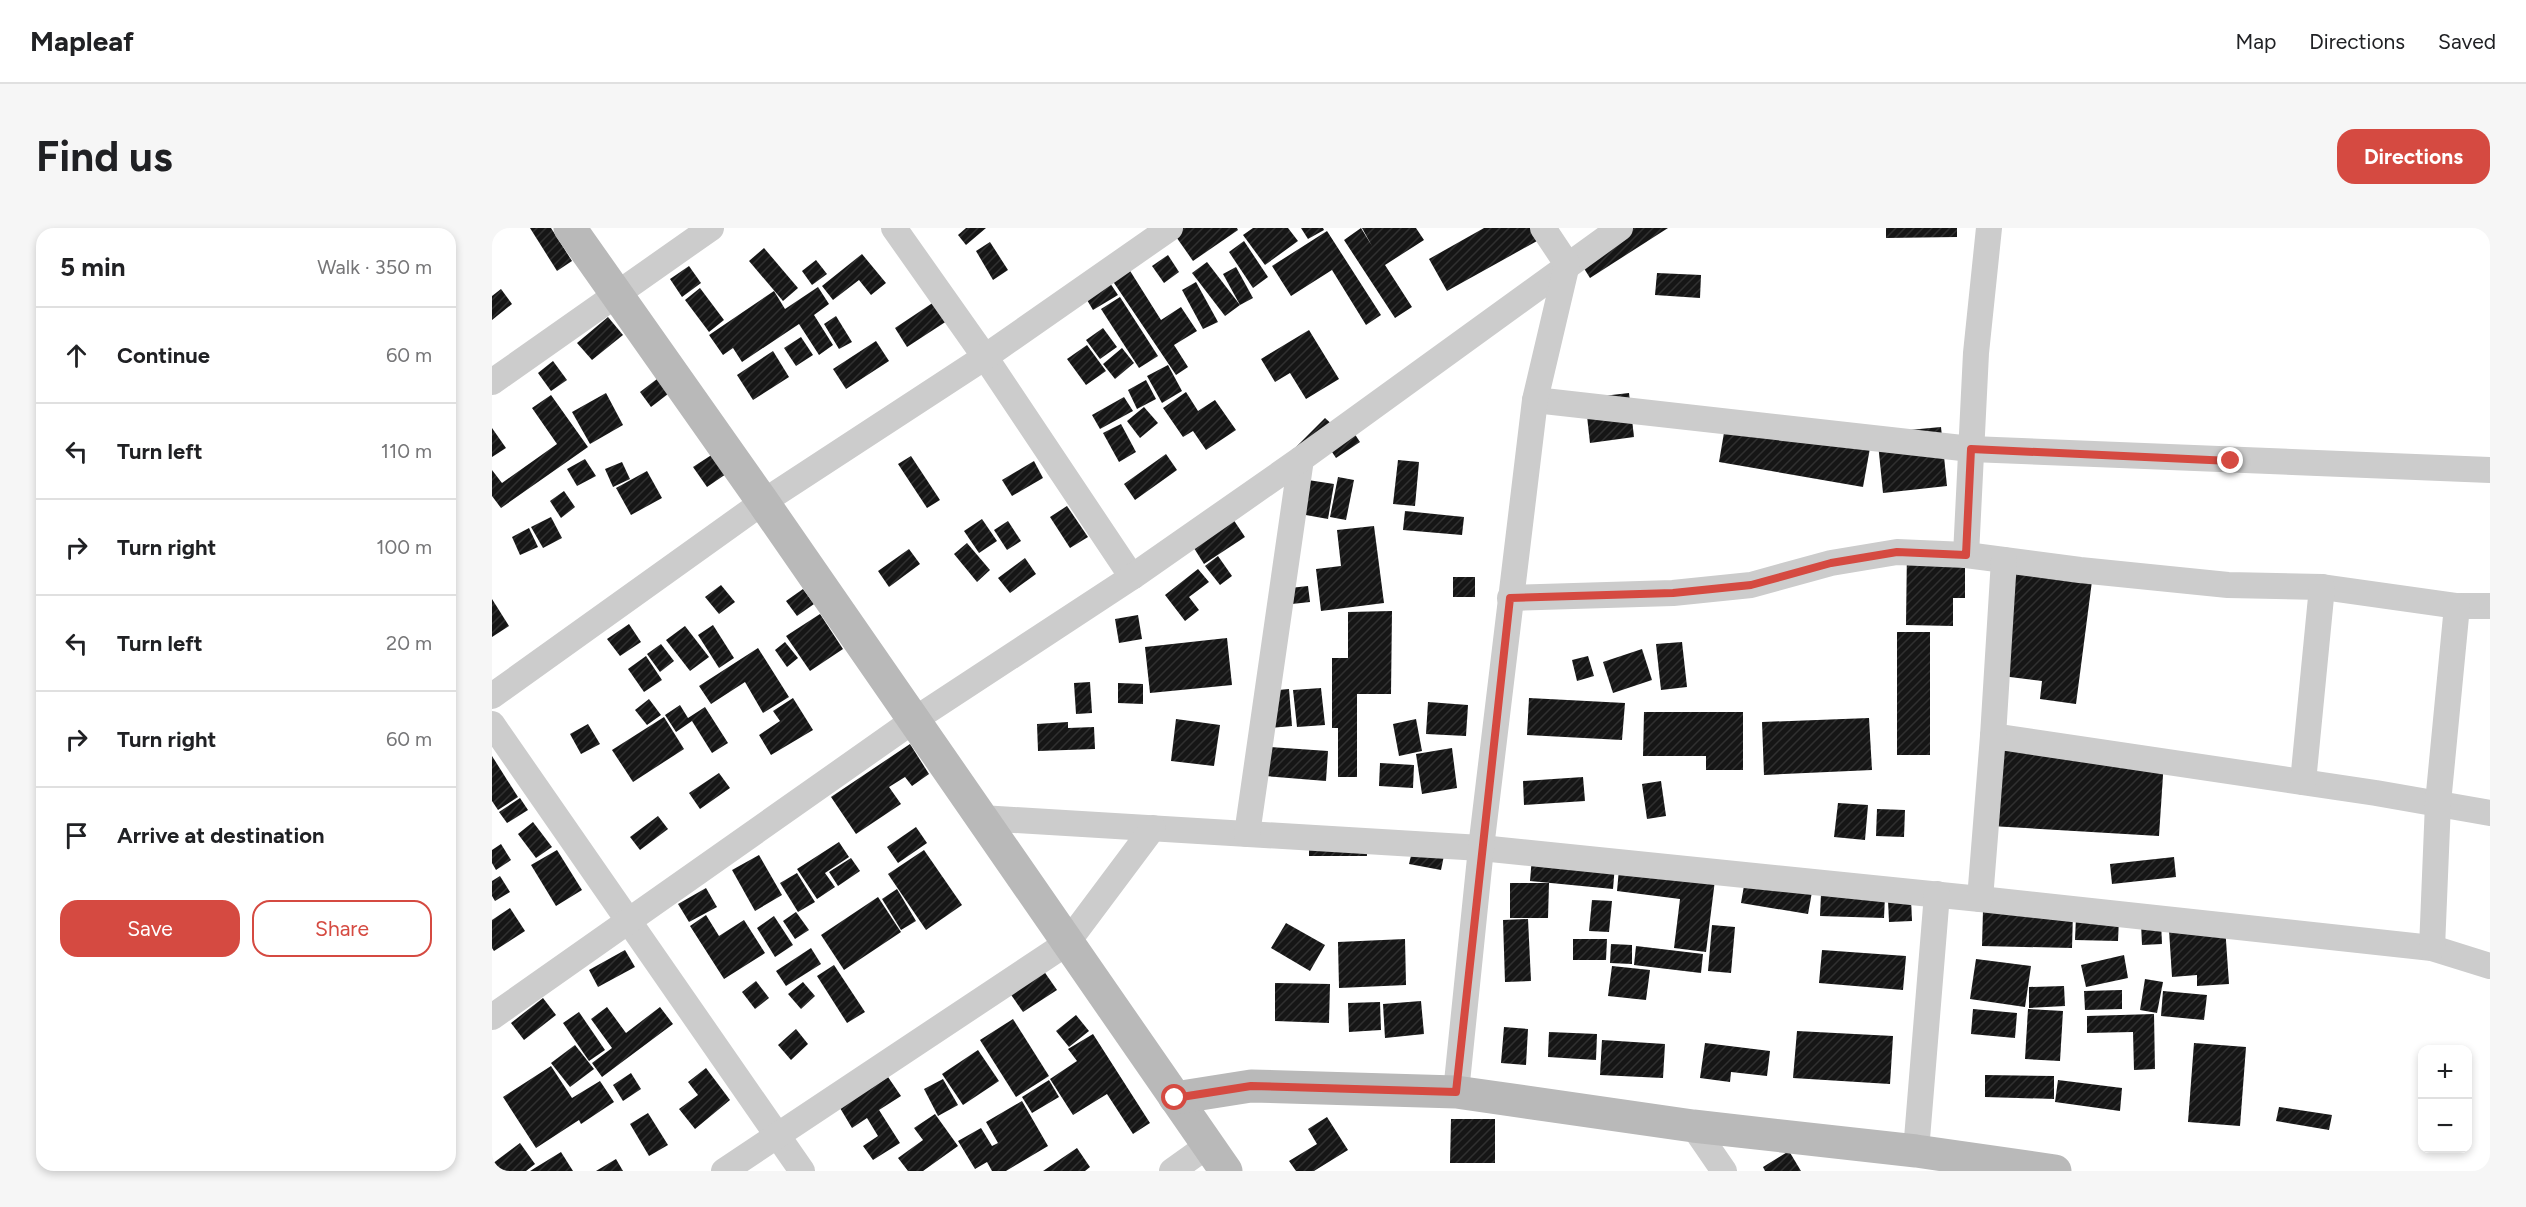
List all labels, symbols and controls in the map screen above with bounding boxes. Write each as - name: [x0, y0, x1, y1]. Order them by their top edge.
- text: Mapleaf: [30, 24, 134, 58]
- text: Map: [2235, 29, 2276, 54]
- text: Directions: [2309, 29, 2405, 54]
- text: Saved: [2438, 29, 2496, 54]
- button: Directions: [2337, 129, 2490, 184]
- text: Find us: [36, 131, 173, 182]
- text: 5 min: [60, 251, 126, 283]
- text: Walk · 350 m: [317, 255, 432, 279]
- icon: ahead: [60, 339, 93, 372]
- text: Continue: [117, 342, 210, 369]
- text: 60 m: [386, 343, 432, 367]
- icon: left: [60, 435, 93, 468]
- text: Turn left: [117, 438, 203, 465]
- text: 110 m: [381, 439, 432, 463]
- route end: [2217, 447, 2243, 473]
- icon: right: [60, 531, 93, 564]
- text: Turn right: [117, 534, 216, 561]
- text: 100 m: [376, 535, 432, 559]
- icon: left: [60, 627, 93, 660]
- text: Turn left: [117, 630, 203, 657]
- text: 20 m: [386, 631, 432, 655]
- icon: right: [60, 723, 93, 756]
- text: Turn right: [117, 726, 216, 753]
- text: 60 m: [386, 727, 432, 751]
- icon: arrive: [60, 819, 93, 852]
- text: Arrive at destination: [117, 822, 325, 849]
- button: Save: [60, 900, 240, 957]
- button: Share: [252, 900, 432, 957]
- map controls: [2418, 1045, 2472, 1153]
- button: +: [2418, 1045, 2472, 1099]
- route start: [1161, 1084, 1187, 1110]
- button: −: [2418, 1099, 2472, 1153]

